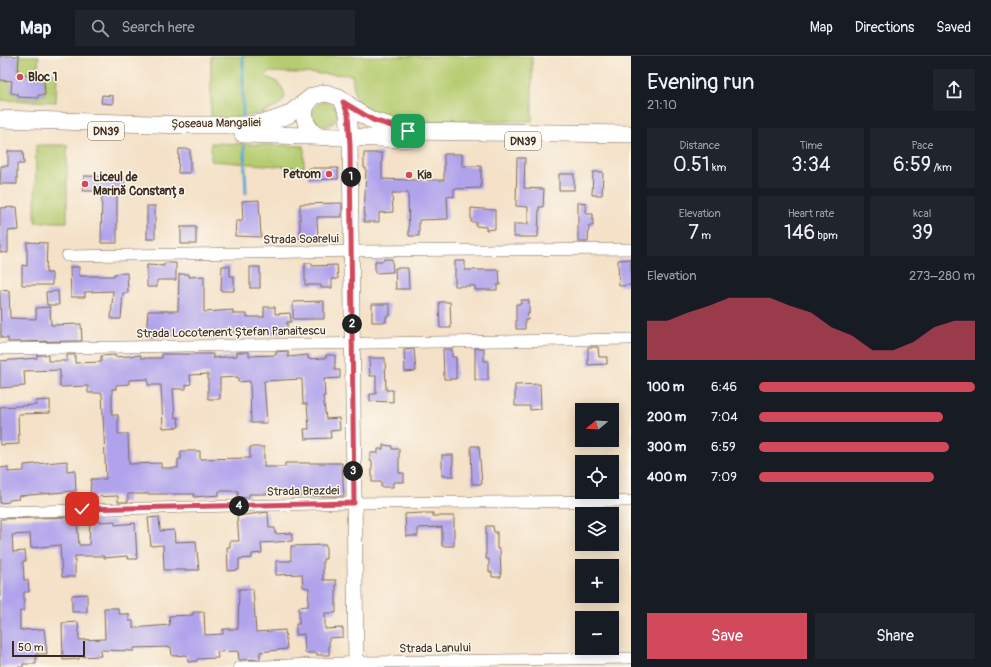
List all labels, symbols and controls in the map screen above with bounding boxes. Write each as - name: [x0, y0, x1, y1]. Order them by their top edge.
- search box: [75, 10, 355, 46]
- text: Map: [20, 16, 51, 40]
- icon: search: [89, 17, 111, 39]
- text: Search here: [121, 18, 195, 37]
- text: Map: [810, 19, 833, 36]
- text: Directions: [855, 19, 914, 36]
- text: Saved: [936, 19, 971, 36]
- text: Evening run: [647, 68, 755, 96]
- button: share: [933, 69, 975, 111]
- place label: Bloc 1: [28, 70, 57, 85]
- marker: Bloc 1: [15, 72, 25, 82]
- text: 21:10: [647, 97, 677, 113]
- pin: [391, 114, 425, 148]
- street label: Șoseaua Mangaliei: [171, 115, 261, 132]
- icon: arrive: [397, 120, 419, 142]
- road number: DN39: [88, 122, 124, 140]
- road number: DN39: [505, 132, 541, 150]
- text: Distance: [680, 139, 720, 152]
- text: Time: [799, 139, 822, 152]
- text: Pace: [911, 139, 933, 152]
- text: 0.51: [673, 152, 710, 177]
- text: 3:34: [791, 152, 831, 177]
- text: 6:59: [893, 152, 931, 177]
- text: km: [710, 161, 726, 174]
- text: /km: [931, 161, 952, 174]
- place label: Petrom: [283, 167, 321, 182]
- pin: 1: [341, 167, 361, 187]
- place label: Kia: [417, 168, 432, 183]
- marker: Petrom: [324, 169, 334, 179]
- place label: Liceul de Marină Constanța: [93, 170, 185, 199]
- text: 1: [349, 170, 353, 183]
- marker: Kia: [404, 170, 414, 180]
- marker: Liceul de Marină Constanța: [80, 179, 90, 189]
- text: Elevation: [679, 207, 721, 220]
- text: Heart rate: [788, 207, 834, 220]
- text: kcal: [913, 207, 931, 220]
- text: 7: [688, 220, 699, 245]
- text: 146: [784, 220, 815, 245]
- text: 39: [912, 220, 933, 245]
- text: m: [699, 229, 711, 242]
- text: bpm: [815, 229, 838, 242]
- street label: Strada Soarelui: [263, 231, 339, 248]
- text: Elevation: [647, 268, 697, 284]
- text: 273–280 m: [909, 268, 975, 284]
- pin: 2: [342, 314, 362, 334]
- text: 2: [349, 317, 355, 330]
- street label: Strada Locotenent Ștefan Panaitescu: [136, 323, 326, 342]
- text: 100 m: [647, 379, 684, 395]
- text: 6:46: [711, 379, 737, 395]
- north arrow: [575, 403, 619, 447]
- map controls: [575, 403, 619, 655]
- text: 200 m: [647, 409, 686, 425]
- text: 7:04: [711, 409, 738, 425]
- text: 300 m: [647, 439, 686, 455]
- text: 6:59: [711, 439, 736, 455]
- button: locate: [575, 455, 619, 499]
- pin: 3: [343, 461, 363, 481]
- text: 3: [350, 464, 356, 477]
- text: 400 m: [647, 469, 687, 485]
- text: 7:09: [711, 469, 737, 485]
- street label: Strada Brazdei: [267, 483, 340, 500]
- pin: [65, 492, 99, 526]
- pin: 4: [229, 496, 249, 516]
- icon: check: [71, 498, 93, 520]
- text: 4: [236, 499, 242, 512]
- button: layers: [575, 507, 619, 551]
- button: +: [575, 559, 619, 603]
- button: −: [575, 611, 619, 655]
- button: Save: [647, 613, 807, 659]
- button: Share: [815, 613, 975, 659]
- scale bar: [12, 639, 85, 658]
- street label: Strada Lanului: [399, 640, 471, 657]
- text: 50 m: [18, 641, 44, 654]

